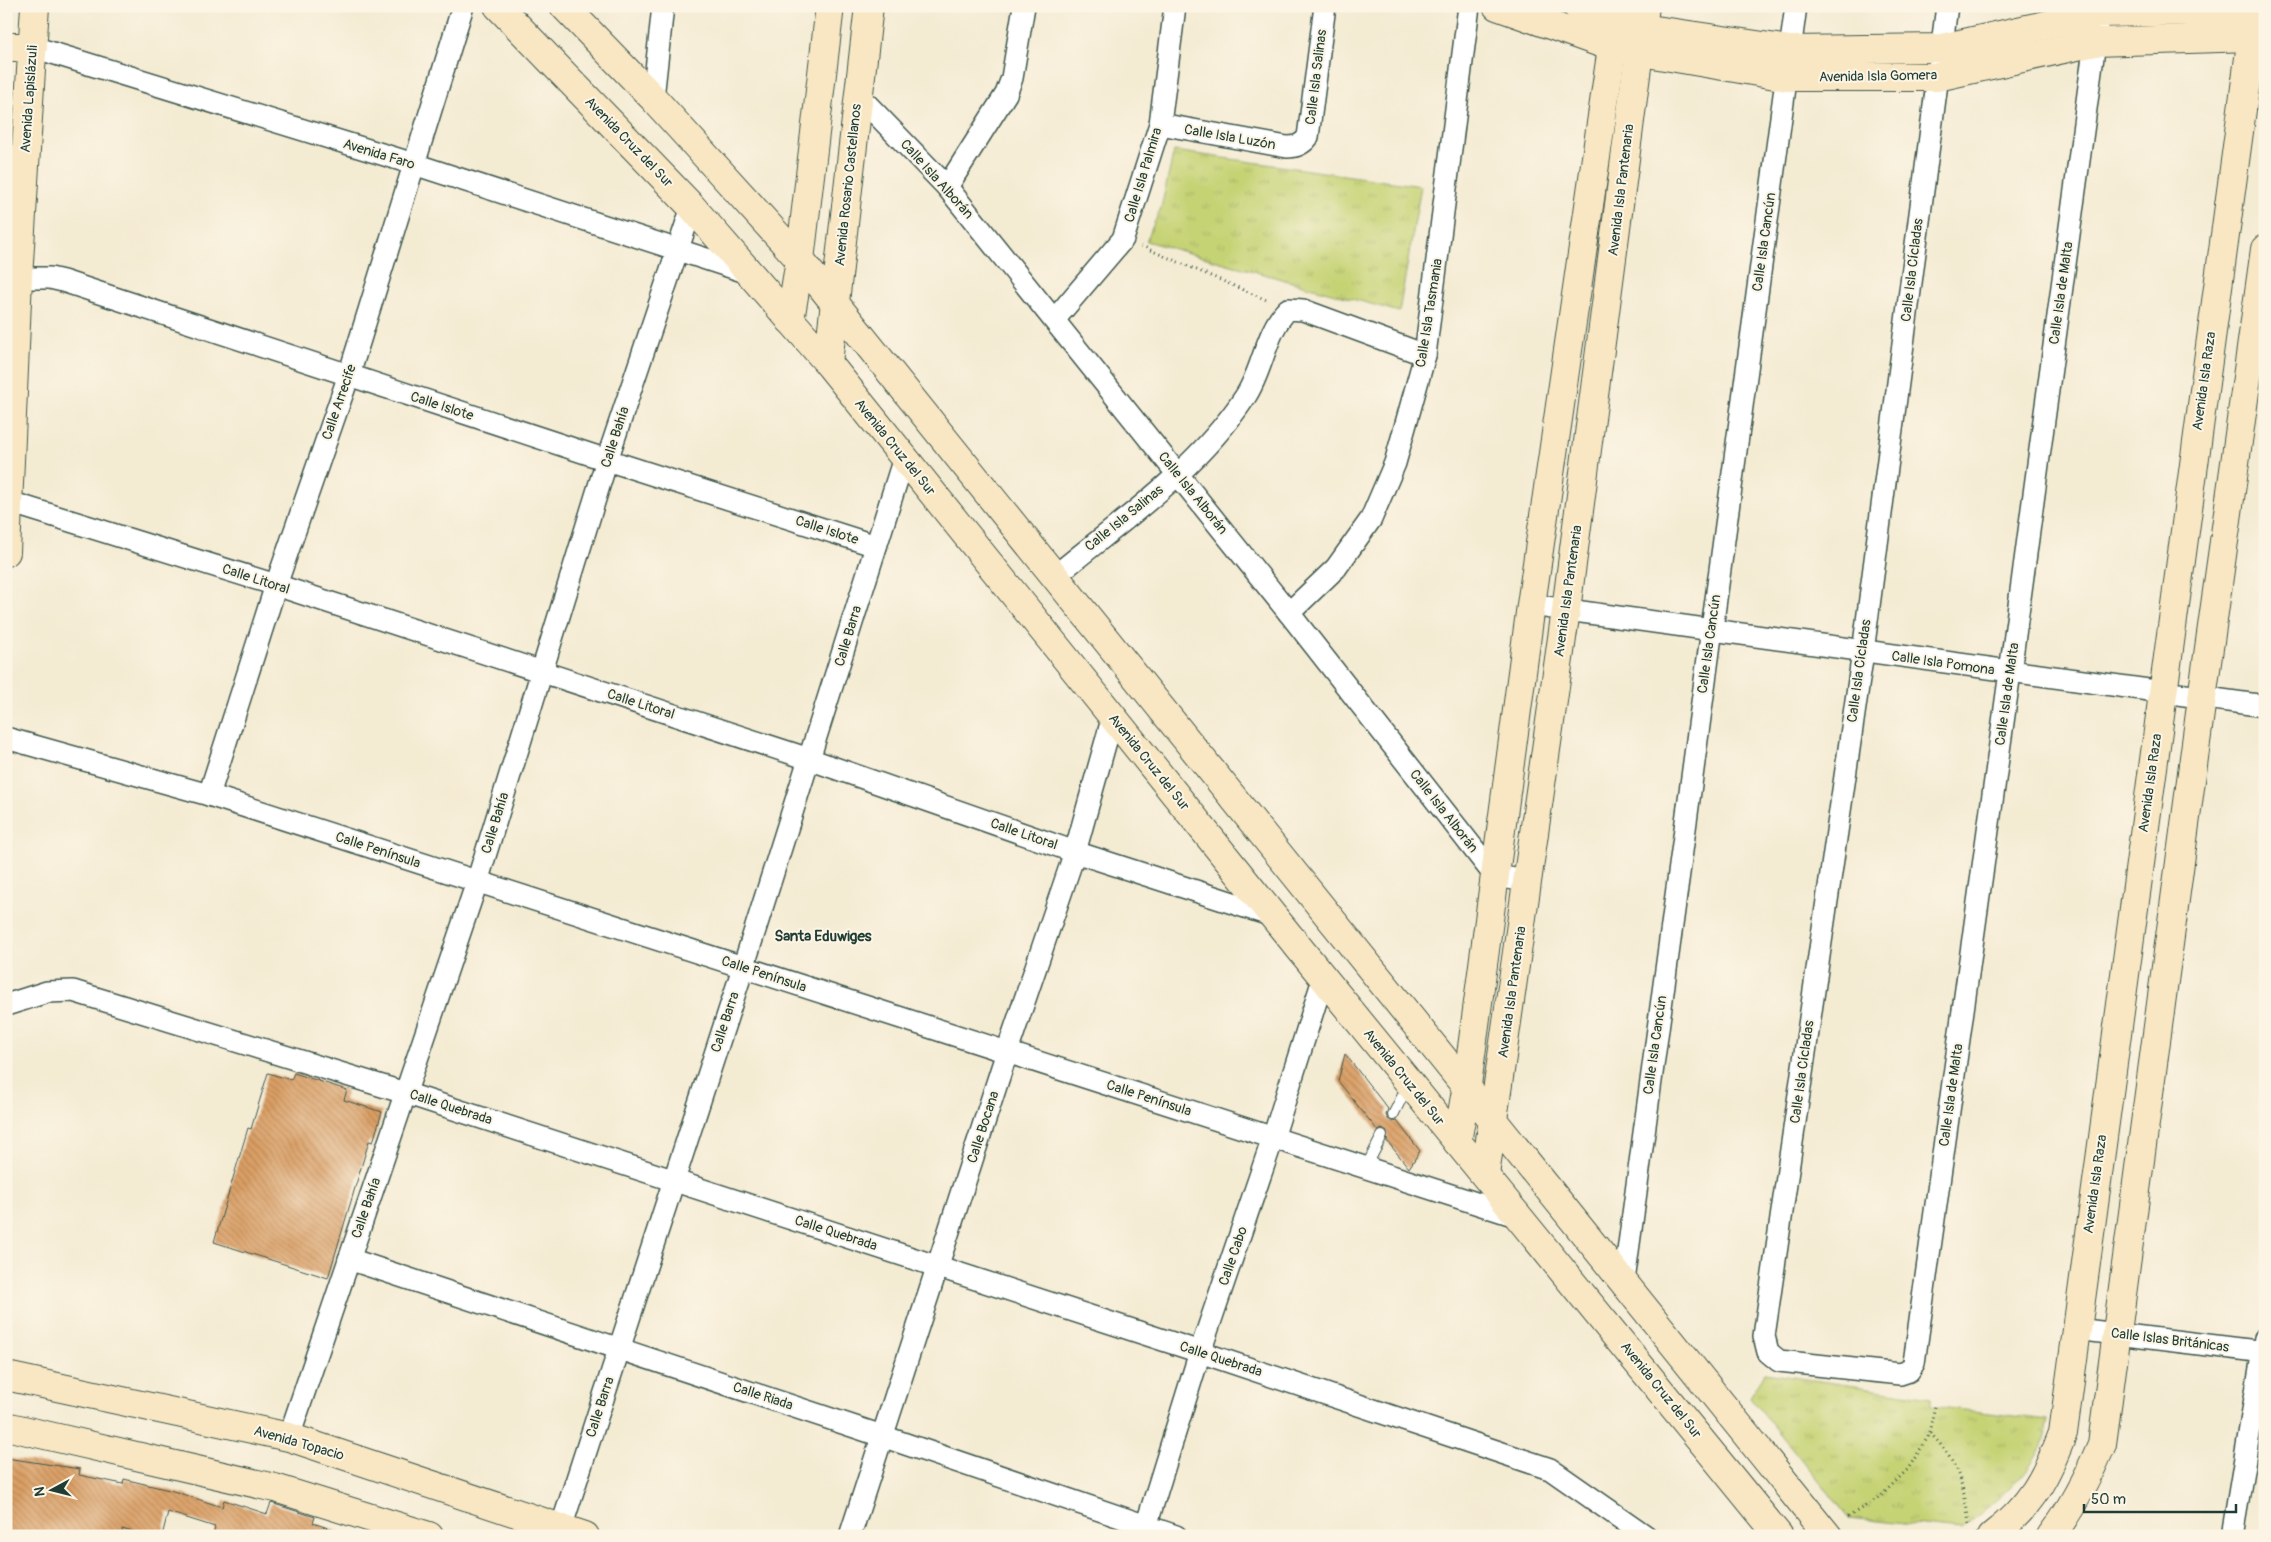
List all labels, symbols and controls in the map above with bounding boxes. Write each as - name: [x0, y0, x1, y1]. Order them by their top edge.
- street label: Calle Isla Salinas: [1302, 28, 1330, 126]
- street label: Avenida Lapislázuli: [17, 44, 41, 153]
- street label: Avenida Isla Gomera: [1819, 66, 1937, 86]
- street label: Avenida Cruz del Sur: [581, 93, 677, 191]
- street label: Avenida Rosario Castellanos: [831, 102, 865, 267]
- street label: Calle Isla Luzón: [1183, 121, 1277, 153]
- street label: Avenida Isla Pantenaria: [1604, 123, 1638, 257]
- street label: Calle Isla Palmira: [1121, 126, 1165, 224]
- street label: Avenida Faro: [341, 135, 417, 173]
- street label: Calle Isla Alborán: [897, 136, 977, 222]
- street label: Calle Isla Cancún: [1749, 191, 1779, 293]
- street label: Calle Isla Cícladas: [1897, 217, 1927, 323]
- street label: Calle Isla de Malta: [2045, 240, 2077, 346]
- street label: Calle Isla Tasmania: [1412, 257, 1446, 369]
- street label: Avenida Isla Raza: [2189, 331, 2219, 431]
- street label: Calle Arrecife: [318, 362, 360, 442]
- street label: Calle Islote: [408, 388, 476, 424]
- street label: Avenida Cruz del Sur: [851, 395, 939, 499]
- street label: Calle Bahía: [597, 404, 633, 470]
- street label: Calle Isla Alborán: [1155, 448, 1231, 538]
- street label: Calle Isla Salinas: [1081, 481, 1167, 555]
- street label: Calle Islote: [793, 512, 861, 548]
- street label: Avenida Isla Pantenaria: [1550, 524, 1586, 658]
- street label: Calle Litoral: [220, 560, 292, 598]
- street label: Calle Isla Cancún: [1694, 593, 1724, 695]
- street label: Calle Barra: [831, 604, 865, 668]
- street label: Calle Isla Cícladas: [1843, 618, 1875, 724]
- street label: Calle Isla de Malta: [1991, 641, 2023, 747]
- street label: Calle Isla Pomona: [1890, 647, 1996, 679]
- street label: Calle Litoral: [605, 685, 677, 723]
- street label: Avenida Cruz del Sur: [1105, 710, 1193, 814]
- street label: Avenida Isla Raza: [2135, 733, 2165, 833]
- street label: Calle Isla Alborán: [1406, 766, 1482, 856]
- street label: Calle Bahía: [478, 790, 512, 856]
- street label: Calle Litoral: [988, 815, 1060, 853]
- street label: Calle Península: [333, 828, 423, 872]
- street label: Avenida Isla Pantenaria: [1494, 925, 1530, 1059]
- district label: Santa Eduwiges: [774, 927, 872, 946]
- street label: Calle Península: [719, 952, 809, 996]
- street label: Calle Barra: [707, 990, 743, 1054]
- street label: Calle Isla Cancún: [1640, 994, 1670, 1096]
- street label: Calle Isla Cícladas: [1786, 1019, 1818, 1125]
- street label: Avenida Cruz del Sur: [1360, 1025, 1448, 1129]
- street label: Calle Isla de Malta: [1935, 1042, 1967, 1148]
- street label: Calle Península: [1104, 1076, 1194, 1120]
- street label: Calle Quebrada: [407, 1086, 495, 1128]
- street label: Calle Bocana: [963, 1089, 1003, 1165]
- street label: Avenida Isla Raza: [2080, 1134, 2110, 1234]
- street label: Calle Bahía: [348, 1175, 384, 1241]
- street label: Calle Quebrada: [792, 1212, 880, 1254]
- street label: Calle Cabo: [1215, 1224, 1251, 1288]
- street label: Calle Islas Británicas: [2110, 1324, 2231, 1356]
- street label: Calle Quebrada: [1177, 1338, 1265, 1380]
- street label: Avenida Cruz del Sur: [1617, 1338, 1705, 1442]
- street label: Calle Barra: [582, 1375, 618, 1439]
- street label: Calle Riada: [731, 1378, 795, 1414]
- street label: Avenida Topacio: [252, 1422, 347, 1464]
- north arrow: [28, 1464, 78, 1514]
- scale bar: [2084, 1482, 2236, 1514]
- text: N: [31, 1486, 49, 1497]
- text: 50 m: [2091, 1490, 2126, 1509]

